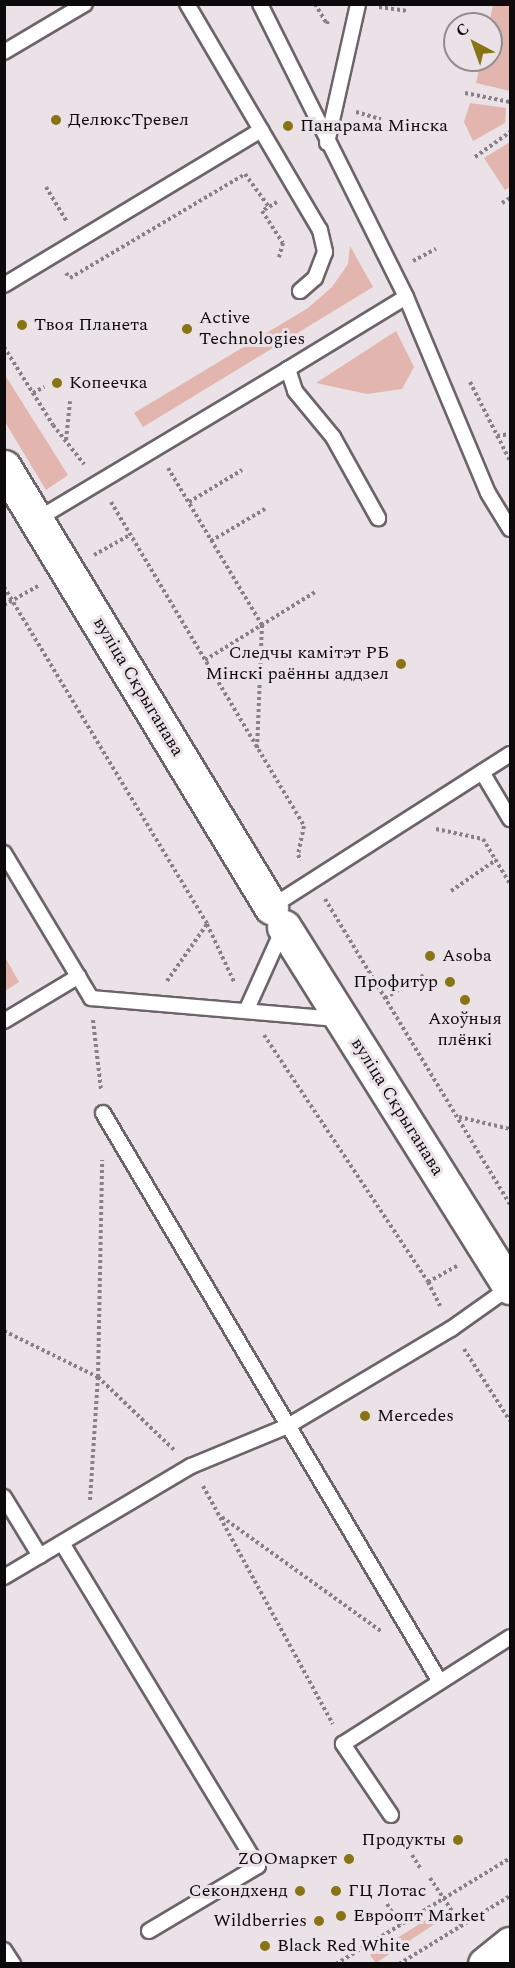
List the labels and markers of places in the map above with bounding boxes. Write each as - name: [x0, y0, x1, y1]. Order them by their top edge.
- place label: ДелюксТревел: [68, 109, 189, 131]
- marker: ДелюксТревел: [49, 113, 63, 127]
- place label: Панарама Мінска: [300, 115, 448, 137]
- marker: Панарама Мінска: [281, 119, 295, 133]
- place label: Active Technologies: [199, 308, 305, 350]
- place label: Твоя Планета: [34, 314, 148, 336]
- marker: Твоя Планета: [15, 318, 29, 332]
- marker: Active Technologies: [180, 322, 194, 336]
- place label: Копеечка: [69, 372, 148, 394]
- marker: Копеечка: [50, 376, 64, 390]
- place label: Следчы камітэт РБ Мінскі раённы аддзел: [206, 643, 389, 686]
- marker: Следчы камітэт РБ Мінскі раённы аддзел: [394, 657, 408, 671]
- place label: Asoba: [442, 945, 492, 967]
- marker: Asoba: [423, 949, 437, 963]
- place label: Профитур: [353, 971, 438, 993]
- marker: Профитур: [443, 975, 457, 989]
- marker: Ахоўныя плёнкі: [458, 993, 472, 1007]
- place label: Ахоўныя плёнкі: [428, 1009, 502, 1052]
- place label: Mercedes: [377, 1405, 454, 1427]
- marker: Mercedes: [358, 1409, 372, 1423]
- place label: Продукты: [361, 1829, 446, 1851]
- marker: Продукты: [451, 1833, 465, 1847]
- place label: ZOOмаркет: [238, 1848, 337, 1870]
- marker: ZOOмаркет: [342, 1852, 356, 1866]
- place label: Секондхенд: [189, 1880, 288, 1902]
- place label: ГЦ Лотас: [348, 1880, 426, 1902]
- marker: Секондхенд: [293, 1884, 307, 1898]
- marker: ГЦ Лотас: [329, 1884, 343, 1898]
- place label: Евроопт Market: [353, 1905, 485, 1927]
- marker: Евроопт Market: [334, 1909, 348, 1923]
- place label: Wildberries: [213, 1910, 307, 1932]
- marker: Wildberries: [312, 1914, 326, 1928]
- place label: Black Red White: [277, 1935, 410, 1957]
- marker: Black Red White: [258, 1939, 272, 1953]

